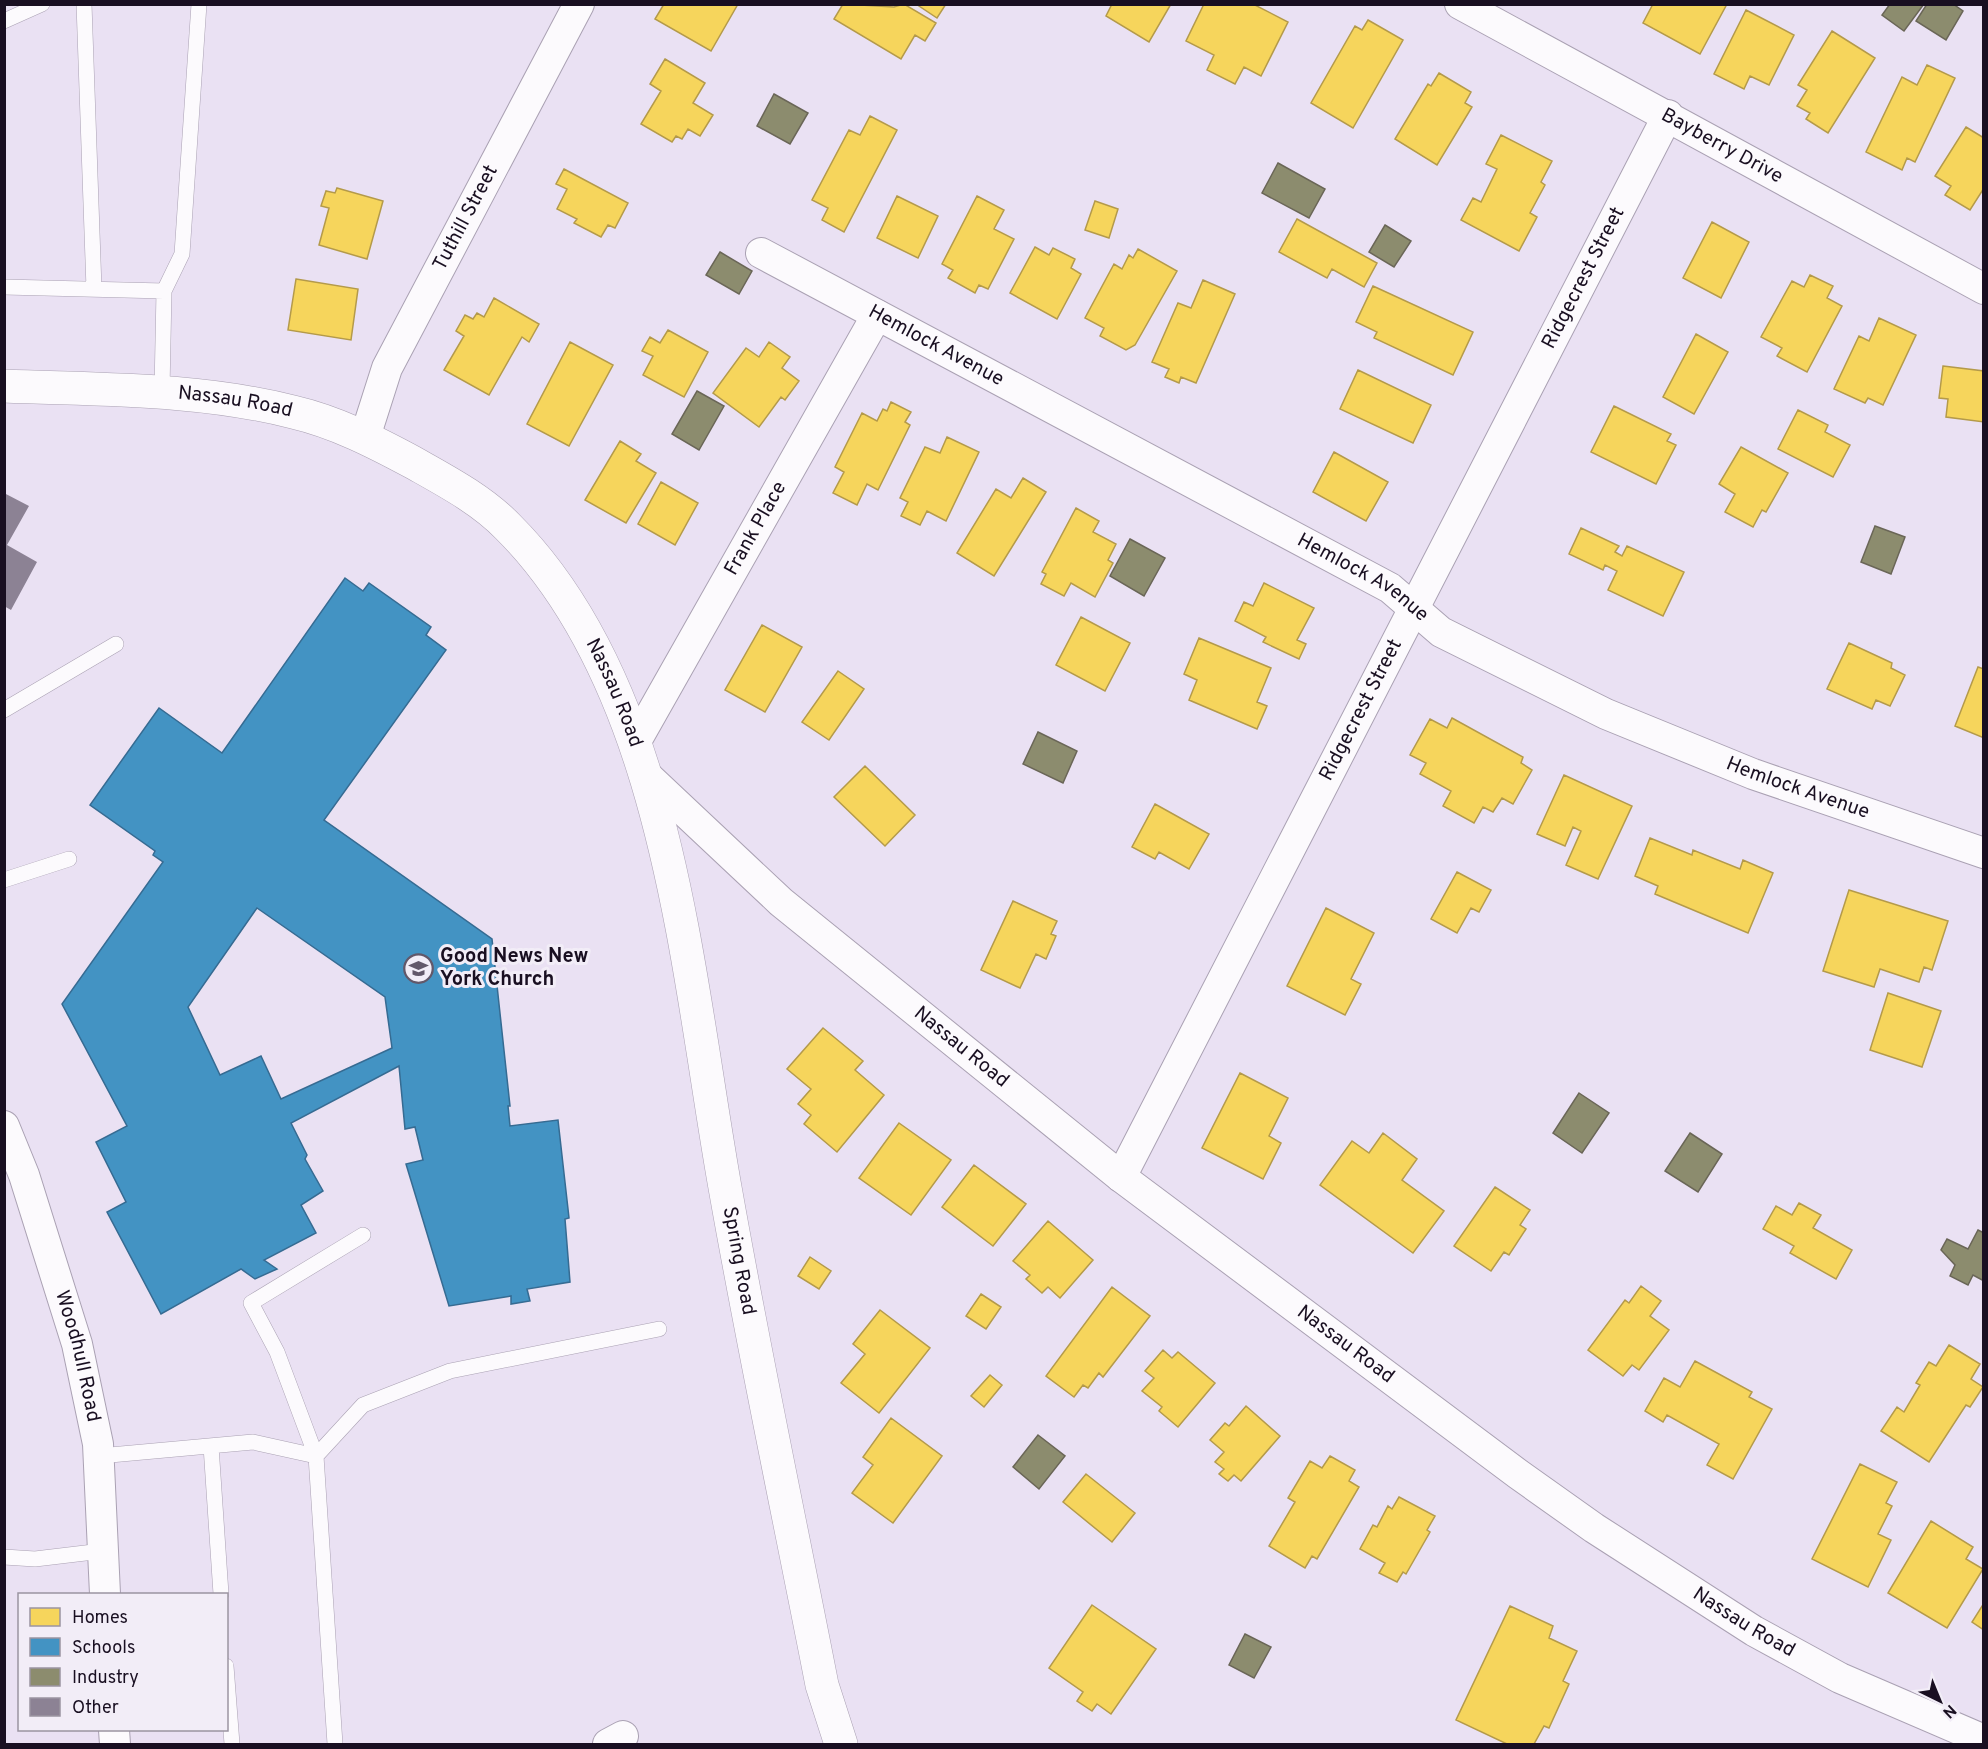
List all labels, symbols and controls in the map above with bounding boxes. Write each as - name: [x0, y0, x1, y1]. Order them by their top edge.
- street label: Bayberry Drive: [1656, 103, 1787, 190]
- street label: Tuthill Street: [428, 161, 505, 275]
- street label: Ridgecrest Street: [1537, 203, 1631, 354]
- street label: Hemlock Avenue: [863, 299, 1008, 393]
- street label: Nassau Road: [177, 381, 295, 424]
- street label: Frank Place: [719, 477, 793, 580]
- street label: Hemlock Avenue: [1292, 528, 1434, 628]
- street label: Nassau Road: [579, 634, 648, 751]
- street label: Ridgecrest Street: [1314, 635, 1409, 786]
- street label: Hemlock Avenue: [1722, 751, 1873, 826]
- place label: Good News New York Church: [440, 944, 589, 993]
- school or university icon: Good News New York Church: [403, 952, 435, 984]
- street label: Nassau Road: [908, 1001, 1014, 1094]
- street label: Spring Road: [716, 1205, 761, 1317]
- street label: Woodhull Road: [48, 1287, 106, 1424]
- street label: Nassau Road: [1291, 1300, 1399, 1390]
- street label: Nassau Road: [1687, 1582, 1799, 1664]
- legend: [18, 1593, 228, 1731]
- text: Homes: [72, 1607, 128, 1630]
- text: Schools: [72, 1637, 135, 1660]
- text: Industry: [72, 1667, 139, 1690]
- north arrow: [1910, 1671, 1970, 1731]
- text: Other: [72, 1697, 119, 1720]
- text: N: [1938, 1699, 1960, 1722]

